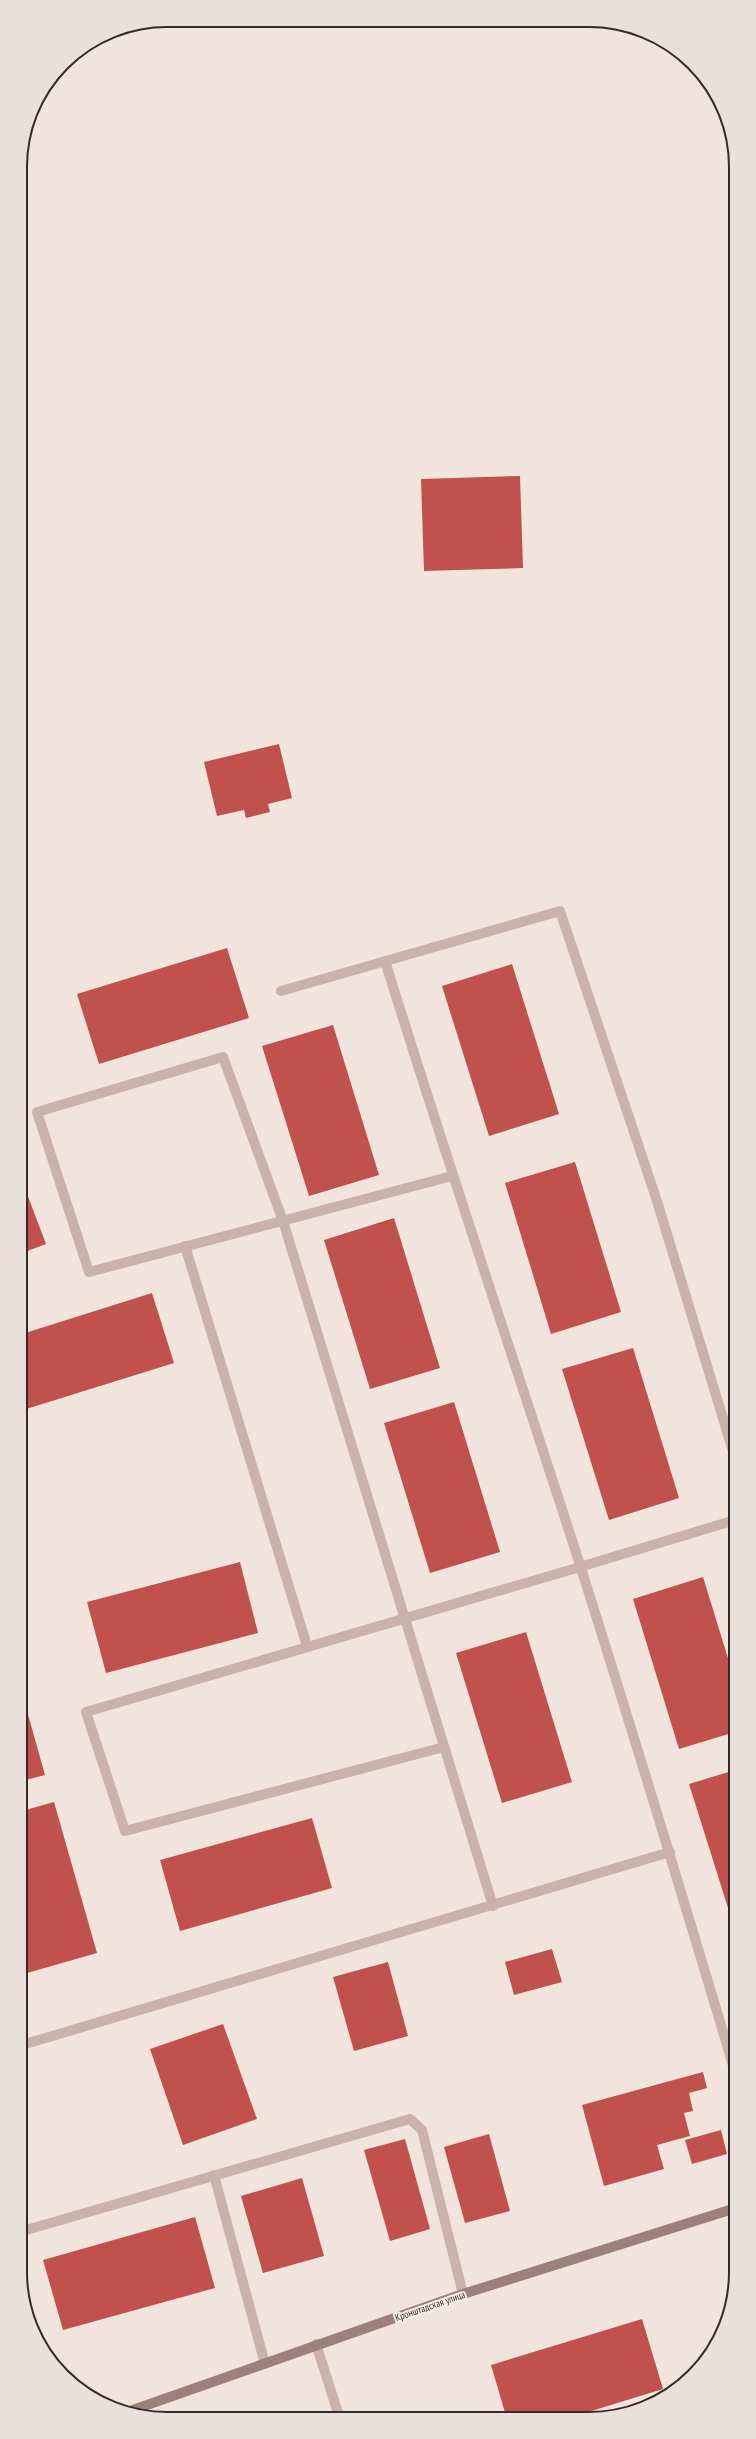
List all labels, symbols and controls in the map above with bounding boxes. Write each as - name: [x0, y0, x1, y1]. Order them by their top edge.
- street label: Кронштадская улица: [393, 2288, 467, 2324]

